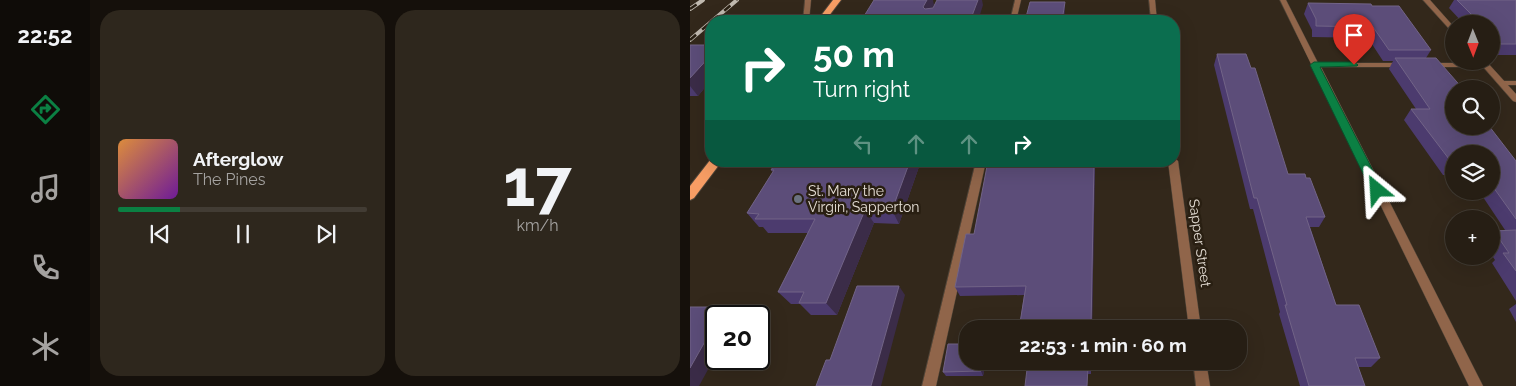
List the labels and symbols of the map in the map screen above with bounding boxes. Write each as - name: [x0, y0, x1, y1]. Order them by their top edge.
- pin: [1333, 14, 1375, 65]
- north arrow: [1445, 15, 1500, 70]
- position arrow: [1350, 163, 1402, 215]
- place label: St. Mary the Virgin, Sapperton: [808, 183, 919, 215]
- marker: St. Mary the Virgin, Sapperton: [792, 193, 804, 205]
- street label: Sapper Street: [1186, 198, 1214, 288]
- speed limit sign: 20: [705, 305, 770, 370]

